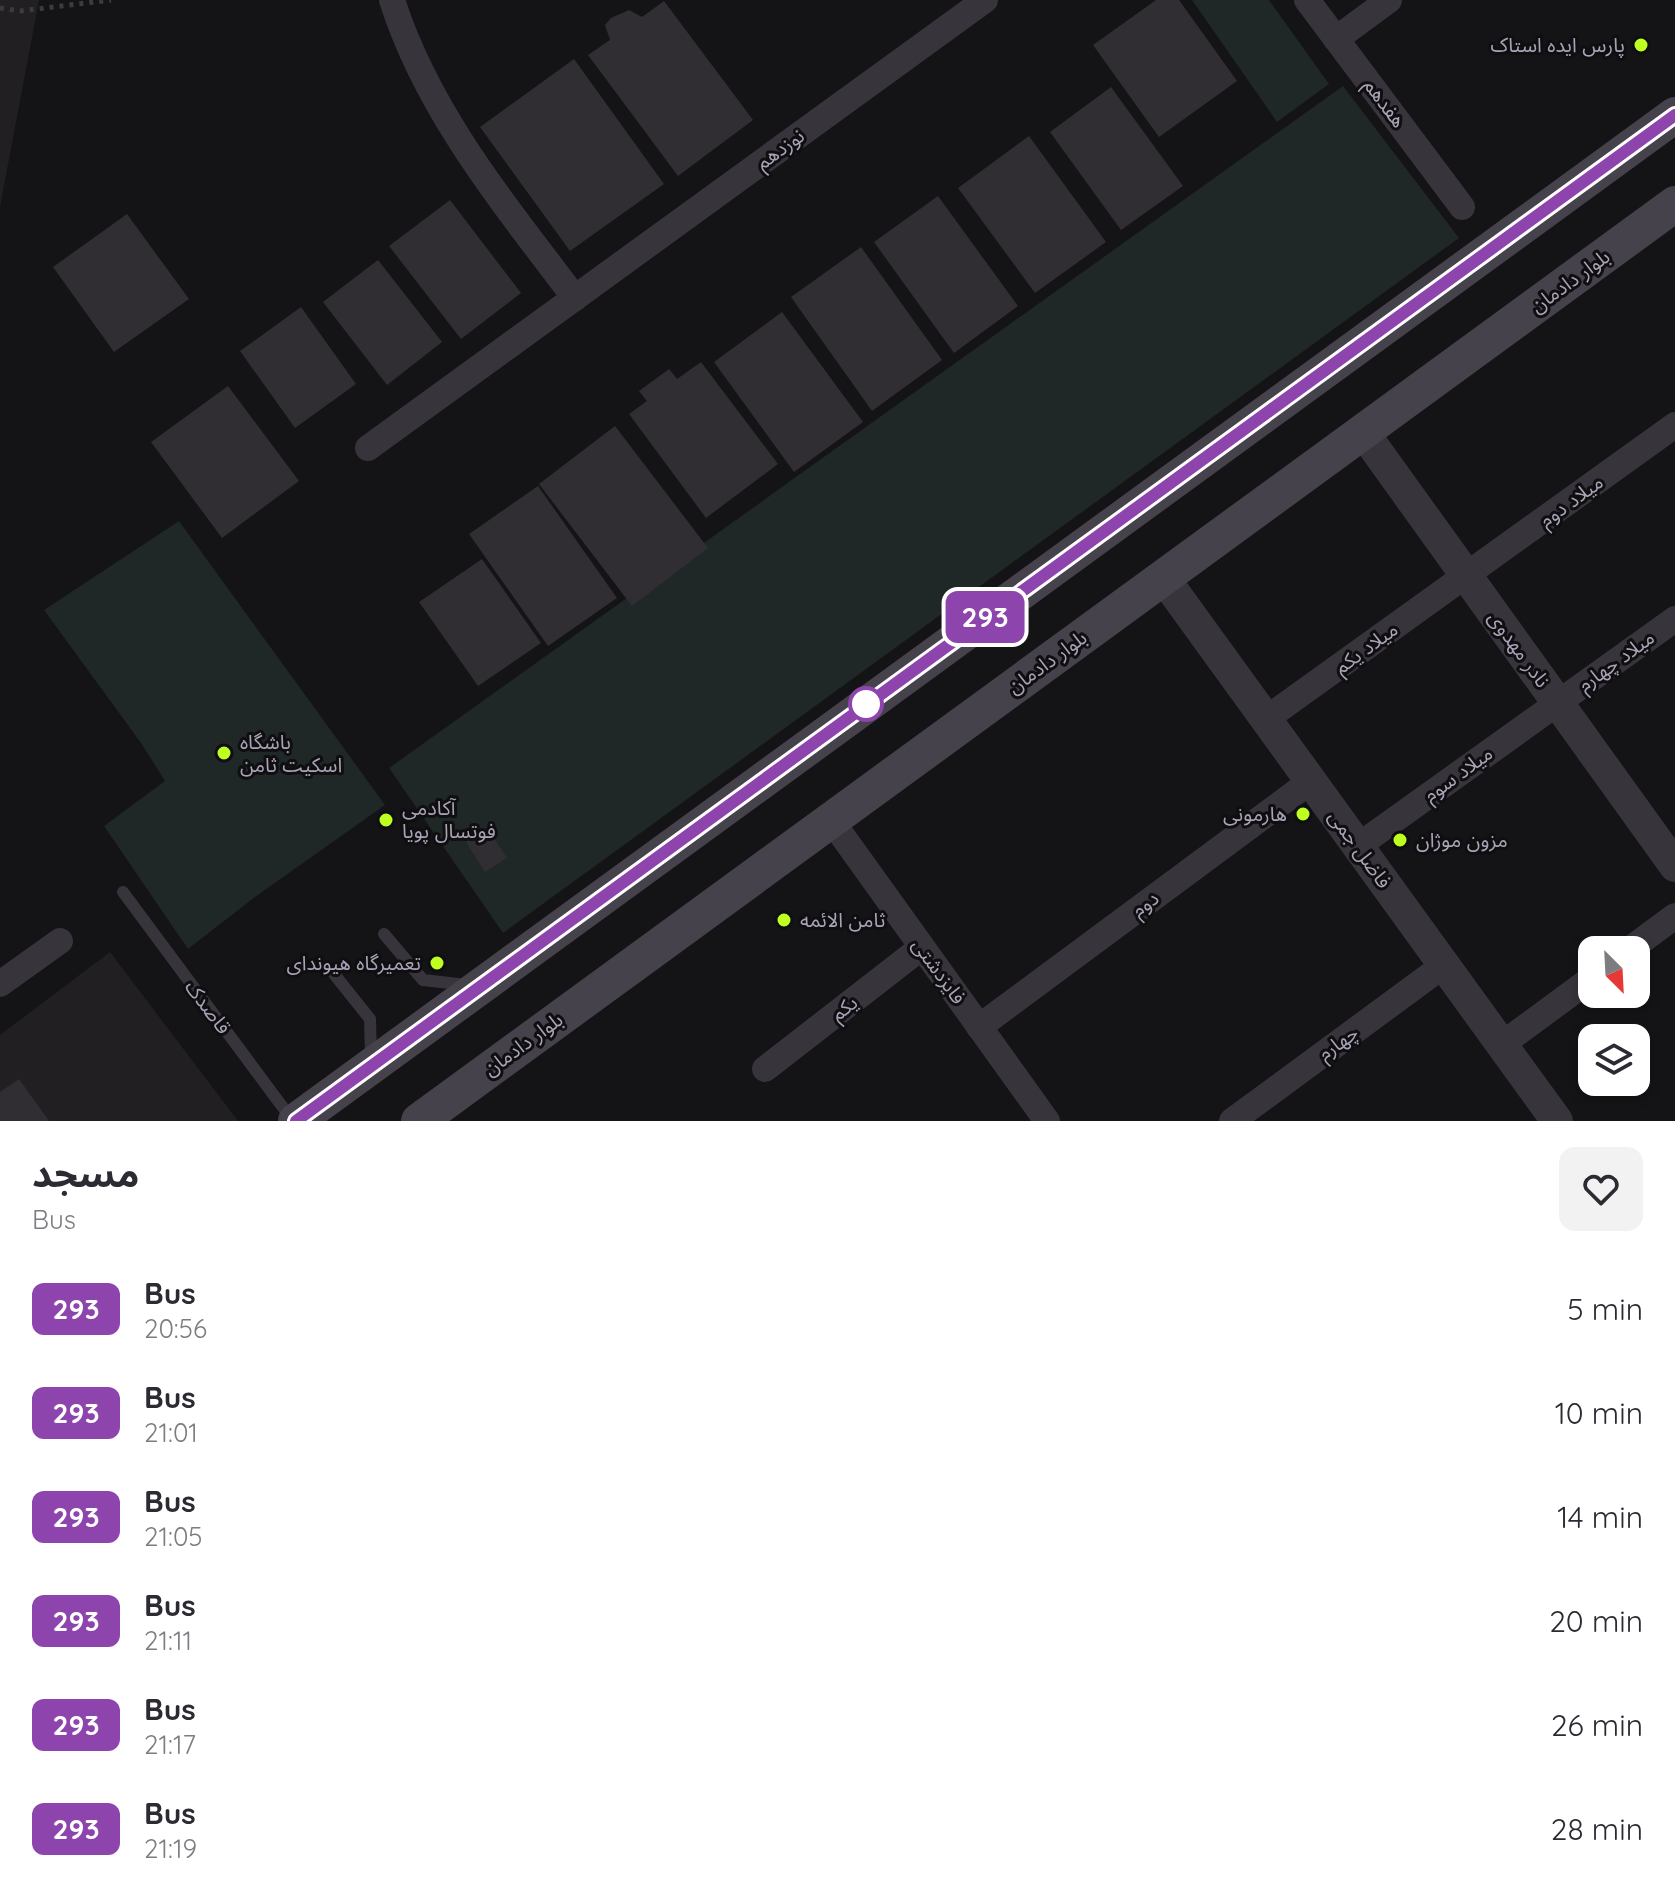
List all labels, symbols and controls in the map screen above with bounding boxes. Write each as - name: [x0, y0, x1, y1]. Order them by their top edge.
- place label: پارس ایده استاک: [1491, 32, 1625, 58]
- marker: پارس ایده استاک: [1632, 36, 1650, 54]
- street label: هفدهم: [1357, 73, 1412, 134]
- street label: نوزدهم: [751, 123, 811, 177]
- street label: بلوار دادمان: [1525, 243, 1614, 318]
- street label: میلاد دوم: [1534, 469, 1609, 535]
- line badge: 293: [939, 591, 1031, 643]
- text: 293: [962, 599, 1008, 634]
- street label: نادر مهدوی: [1483, 605, 1556, 692]
- street label: میلاد یکم: [1329, 616, 1404, 681]
- street label: بلوار دادمان: [1002, 624, 1091, 699]
- street label: میلاد چهارم: [1572, 624, 1661, 699]
- unlabelled marker: [849, 687, 883, 721]
- place label: باشگاه اسکیت ثامن: [240, 729, 342, 777]
- street label: میلاد سوم: [1418, 740, 1499, 810]
- marker: باشگاه اسکیت ثامن: [215, 744, 233, 762]
- place label: آکادمی فوتسال پویا: [402, 795, 496, 844]
- place label: هارمونی: [1223, 801, 1287, 826]
- marker: هارمونی: [1294, 805, 1312, 823]
- street label: فاضل جمی: [1324, 805, 1397, 893]
- marker: آکادمی فوتسال پویا: [377, 811, 395, 829]
- place label: مزون موژان: [1416, 827, 1508, 852]
- marker: مزون موژان: [1391, 831, 1409, 849]
- street label: دوم: [1126, 885, 1165, 924]
- place label: ثامن الائمه: [800, 907, 886, 932]
- marker: ثامن الائمه: [775, 911, 793, 929]
- street label: فایزدشتی: [907, 933, 972, 1009]
- north arrow: [1578, 936, 1650, 1008]
- map controls: [1578, 936, 1650, 1096]
- place label: تعمیرگاه هیوندای: [286, 950, 421, 975]
- marker: تعمیرگاه هیوندای: [428, 954, 446, 972]
- street label: قاصدک: [180, 975, 237, 1039]
- street label: یکم: [825, 989, 864, 1028]
- street label: بلوار دادمان: [478, 1006, 567, 1081]
- street label: چهارم: [1313, 1020, 1365, 1068]
- button: layers: [1578, 1024, 1650, 1096]
- button: heart: [1559, 1147, 1643, 1231]
- text: مسجد: [32, 1149, 139, 1197]
- text: Bus: [32, 1203, 76, 1236]
- text: Bus: [144, 1274, 196, 1312]
- text: 5 min: [1567, 1290, 1643, 1328]
- text: 293: [53, 1291, 99, 1326]
- text: 20:56: [144, 1312, 207, 1345]
- text: Bus: [144, 1378, 196, 1416]
- text: 10 min: [1555, 1394, 1643, 1432]
- text: 293: [53, 1395, 99, 1430]
- text: 21:01: [144, 1416, 198, 1449]
- text: Bus: [144, 1482, 196, 1520]
- text: 14 min: [1557, 1498, 1643, 1536]
- text: 293: [53, 1499, 99, 1534]
- text: 21:05: [144, 1520, 203, 1553]
- text: Bus: [144, 1586, 196, 1624]
- text: 20 min: [1549, 1602, 1643, 1640]
- text: 293: [53, 1603, 99, 1638]
- text: 21:11: [144, 1624, 192, 1657]
- text: Bus: [144, 1690, 196, 1728]
- text: 26 min: [1551, 1706, 1643, 1744]
- text: 293: [53, 1707, 99, 1742]
- text: 21:17: [144, 1728, 196, 1761]
- text: Bus: [144, 1794, 196, 1832]
- text: 28 min: [1551, 1810, 1643, 1848]
- text: 293: [53, 1811, 99, 1846]
- text: 21:19: [144, 1832, 197, 1865]

